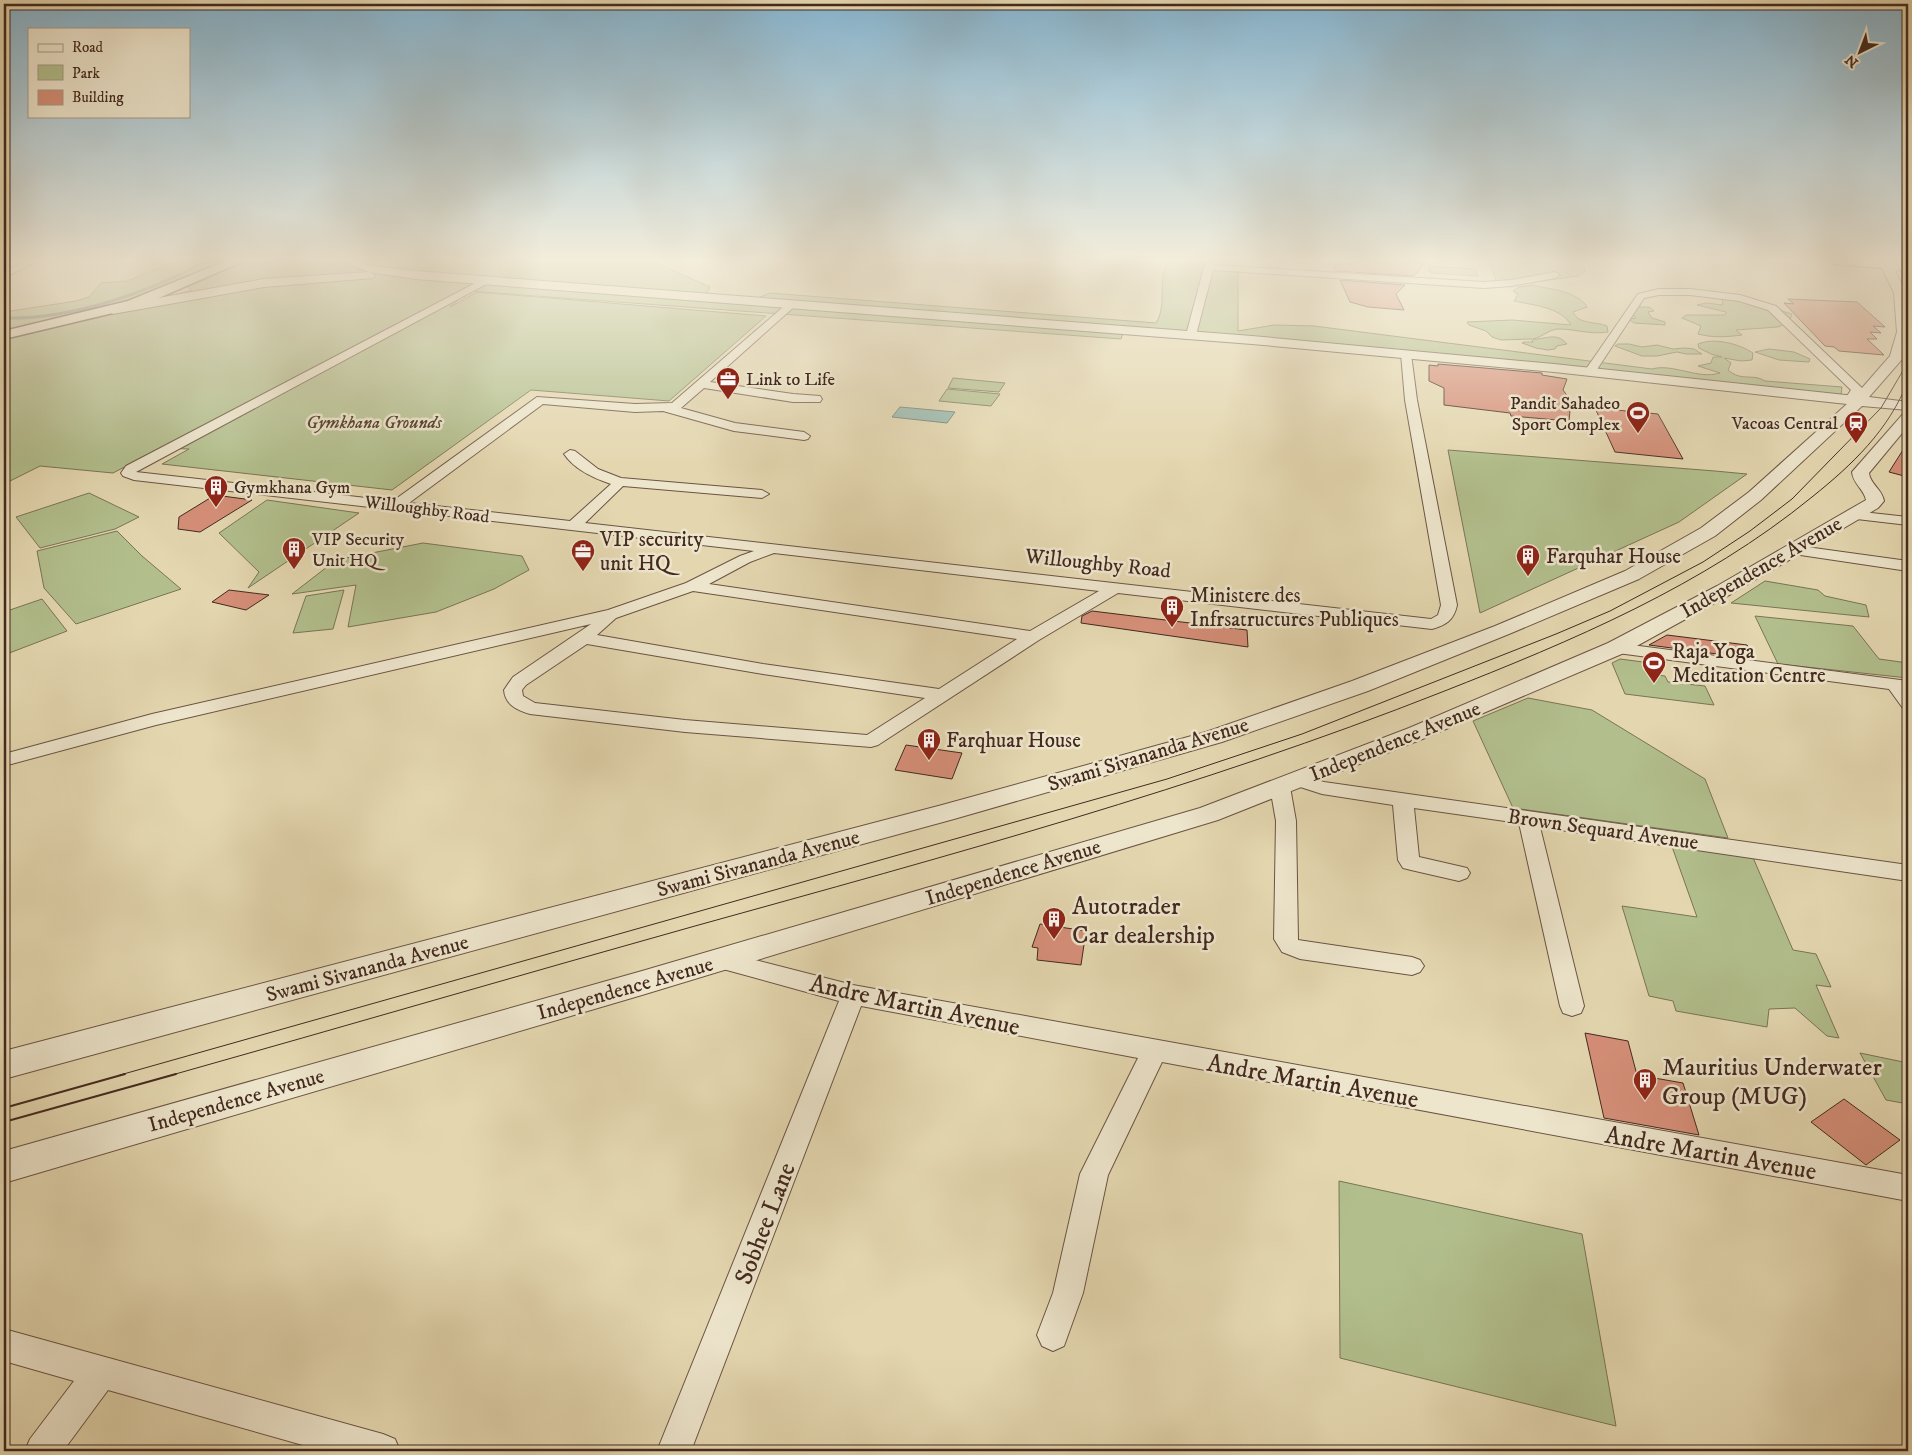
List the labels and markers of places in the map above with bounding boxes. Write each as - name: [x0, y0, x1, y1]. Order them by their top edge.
- office icon: Link to Life: [715, 366, 741, 400]
- place label: Link to Life: [746, 369, 835, 391]
- place label: Pandit Sahadeo Sport Complex: [1510, 393, 1620, 436]
- sports icon: Pandit Sahadeo Sport Complex: [1625, 400, 1651, 434]
- station icon: Vacoas Central: [1843, 410, 1869, 444]
- place label: Vacoas Central: [1731, 413, 1839, 435]
- building icon: Gymkhana Gym: [203, 474, 229, 508]
- place label: Gymkhana Gym: [234, 477, 350, 499]
- place label: VIP security unit HQ: [599, 527, 704, 577]
- place label: VIP Security Unit HQ: [311, 529, 404, 572]
- building icon: VIP Security Unit HQ: [281, 536, 307, 570]
- office icon: VIP security unit HQ: [570, 538, 596, 572]
- building icon: Farquhar House: [1515, 543, 1541, 577]
- place label: Farquhar House: [1546, 544, 1681, 570]
- place label: Ministere des Infrsatructures Publiques: [1190, 583, 1399, 633]
- building icon: Ministere des Infrsatructures Publiques: [1159, 594, 1185, 628]
- place label: Raja Yoga Meditation Centre: [1672, 639, 1826, 689]
- sports icon: Raja Yoga Meditation Centre: [1641, 650, 1667, 684]
- building icon: Farqhuar House: [916, 727, 942, 761]
- place label: Farqhuar House: [946, 728, 1081, 754]
- place label: Autotrader Car dealership: [1072, 891, 1215, 951]
- building icon: Autotrader Car dealership: [1041, 906, 1067, 940]
- place label: Mauritius Underwater Group (MUG): [1662, 1052, 1882, 1112]
- building icon: Mauritius Underwater Group (MUG): [1632, 1067, 1658, 1101]

